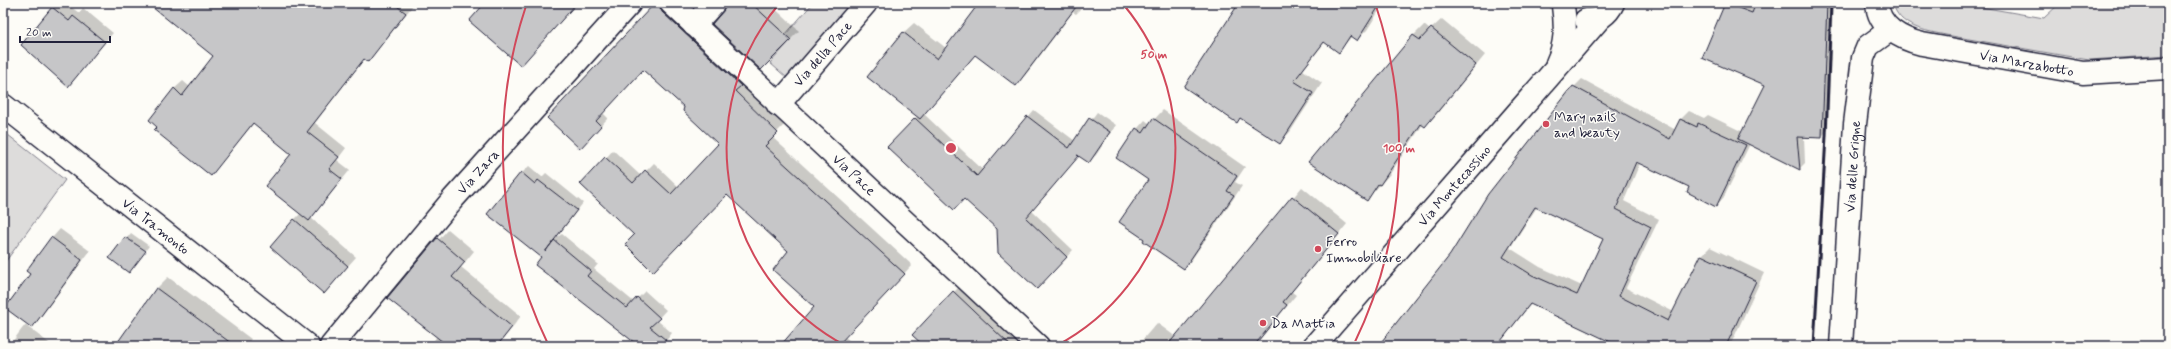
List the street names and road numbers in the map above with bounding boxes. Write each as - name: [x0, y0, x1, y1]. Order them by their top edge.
- street label: Via della Pace: [790, 17, 857, 91]
- street label: Via Marzabotto: [1978, 47, 2075, 81]
- street label: Via delle Grigne: [1841, 119, 1865, 213]
- street label: Via Montecassino: [1414, 142, 1495, 231]
- street label: Via Zara: [453, 146, 504, 199]
- street label: Via Pace: [828, 150, 879, 200]
- street label: Via Tramonto: [118, 194, 193, 259]

